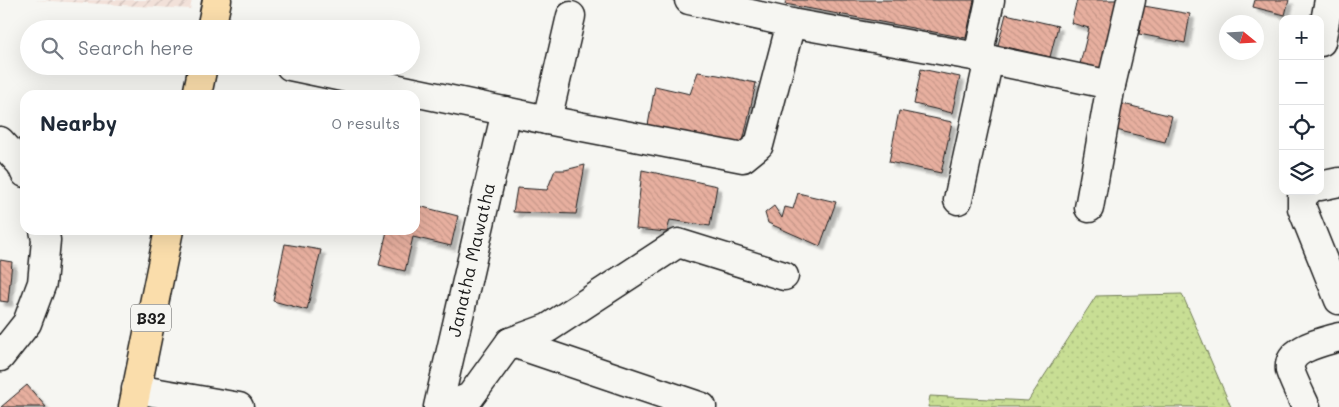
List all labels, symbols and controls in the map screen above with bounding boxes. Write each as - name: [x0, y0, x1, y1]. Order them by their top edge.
- north arrow: [1219, 15, 1264, 60]
- map controls: [1279, 15, 1324, 195]
- button: +: [1279, 15, 1324, 60]
- search box: [20, 20, 420, 75]
- icon: search: [38, 34, 66, 62]
- text: Search here: [78, 35, 194, 60]
- button: −: [1279, 60, 1324, 105]
- button: locate: [1279, 105, 1324, 150]
- text: Nearby: [40, 109, 117, 136]
- text: 0 results: [332, 112, 400, 133]
- button: layers: [1279, 150, 1324, 195]
- street label: Janatha Mawatha: [442, 180, 500, 339]
- road number: B32: [131, 304, 171, 332]

